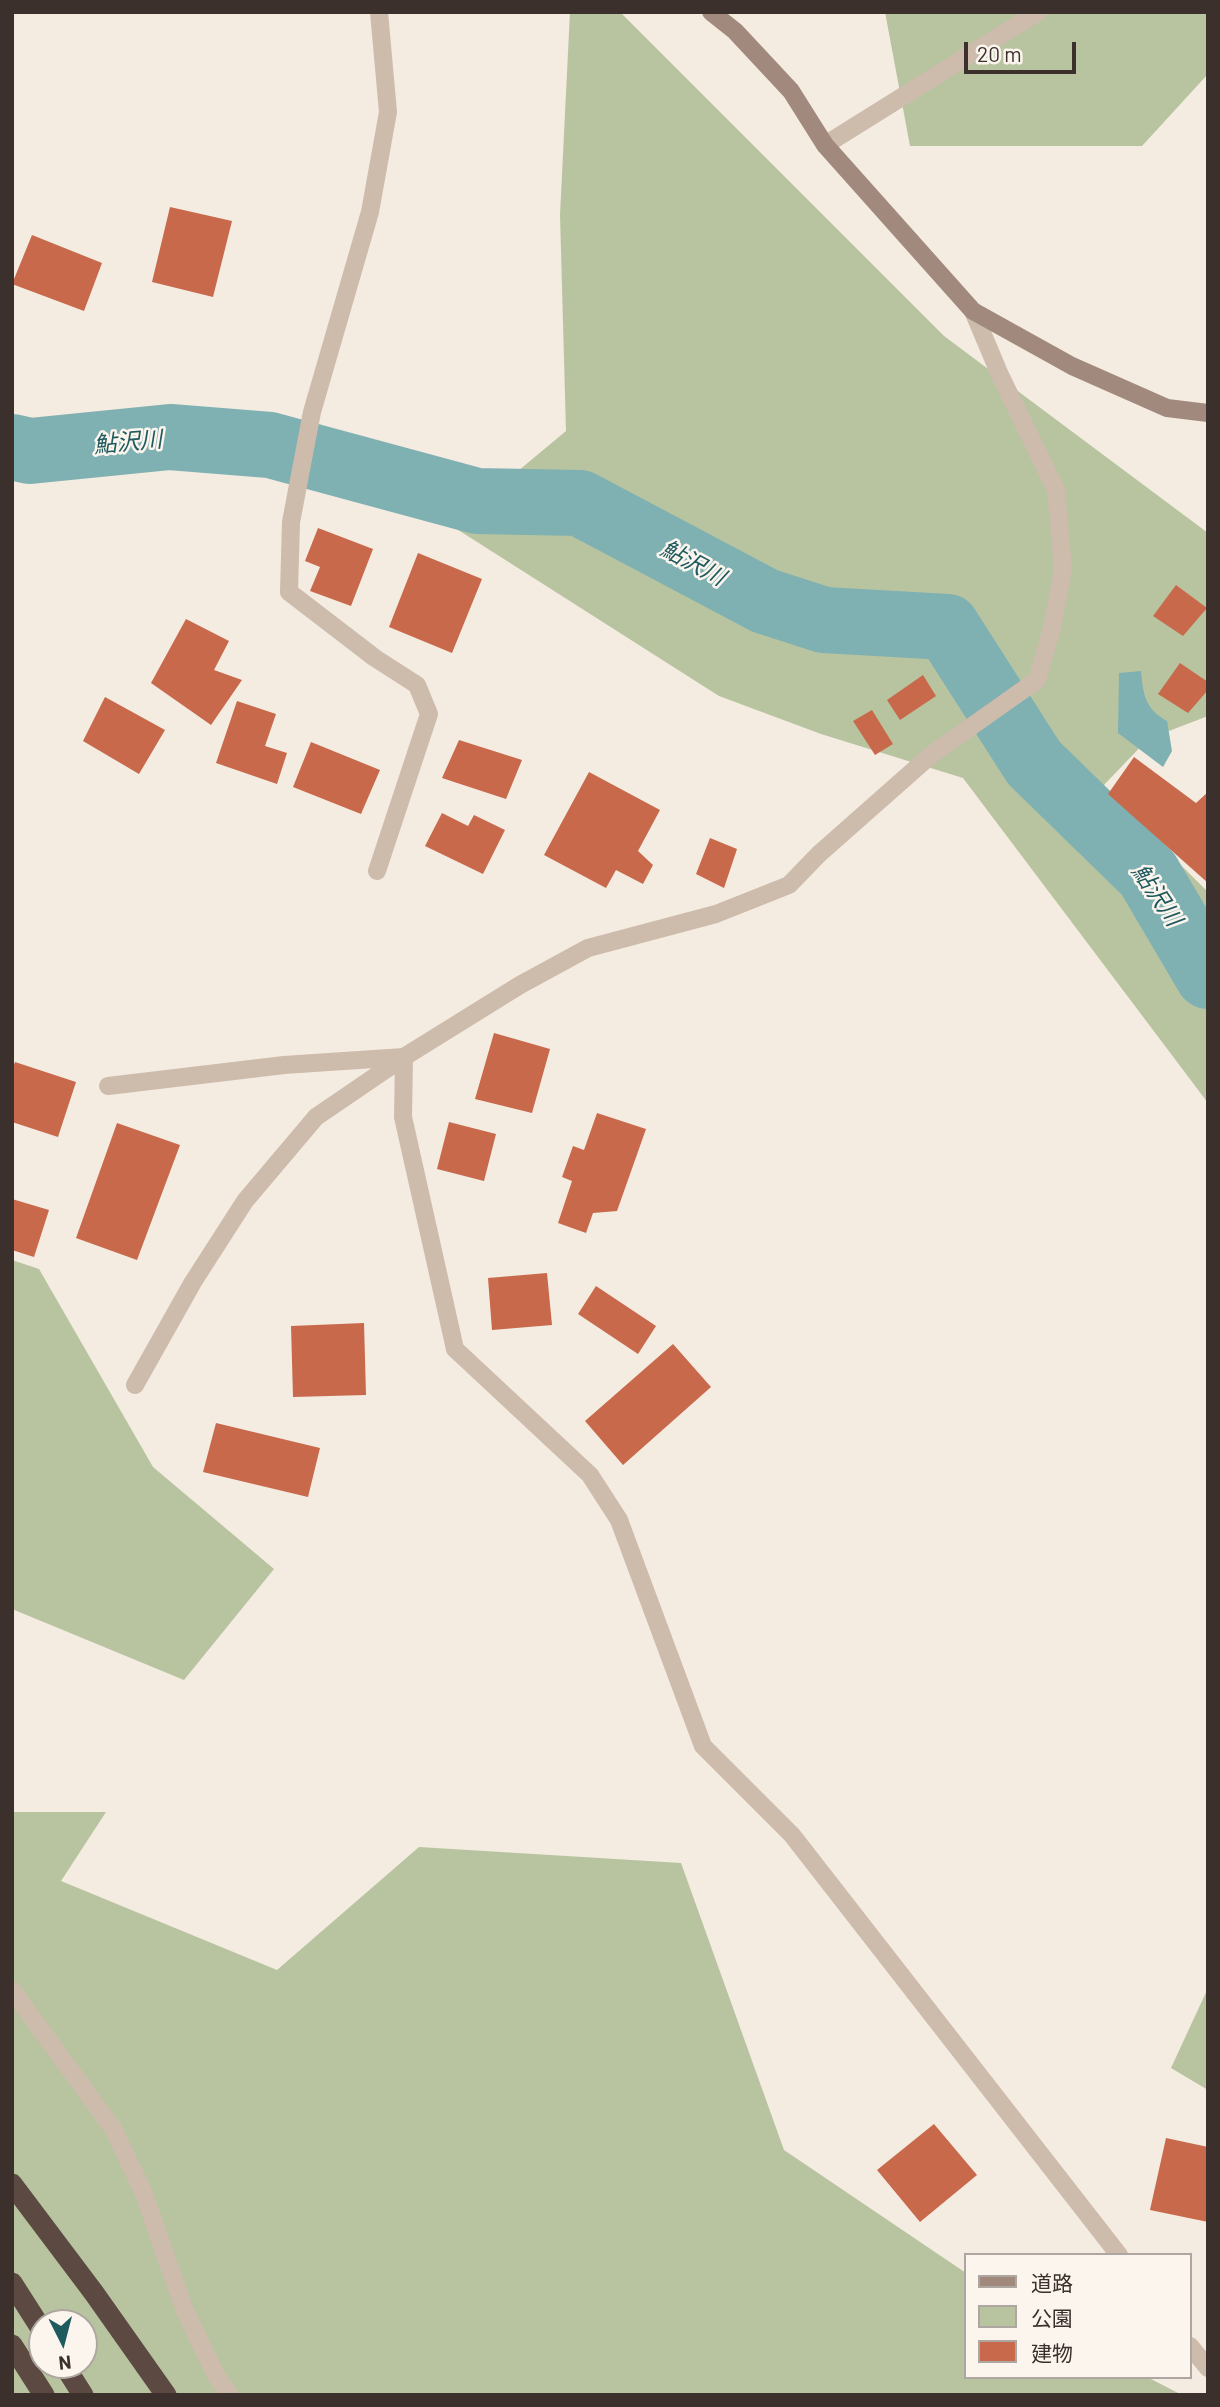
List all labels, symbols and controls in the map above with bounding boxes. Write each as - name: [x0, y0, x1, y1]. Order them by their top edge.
- scale bar: [968, 28, 1080, 72]
- text: 20 m: [977, 41, 1022, 66]
- water label: 鮎沢川: [92, 425, 164, 459]
- water label: 鮎沢川: [656, 535, 730, 591]
- water label: 鮎沢川: [1126, 859, 1188, 931]
- legend: [964, 2253, 1192, 2379]
- text: 道路: [1031, 2270, 1073, 2295]
- text: 公園: [1031, 2305, 1073, 2330]
- north arrow: [28, 2309, 98, 2379]
- text: 建物: [1031, 2340, 1073, 2365]
- text: N: [58, 2351, 73, 2375]

